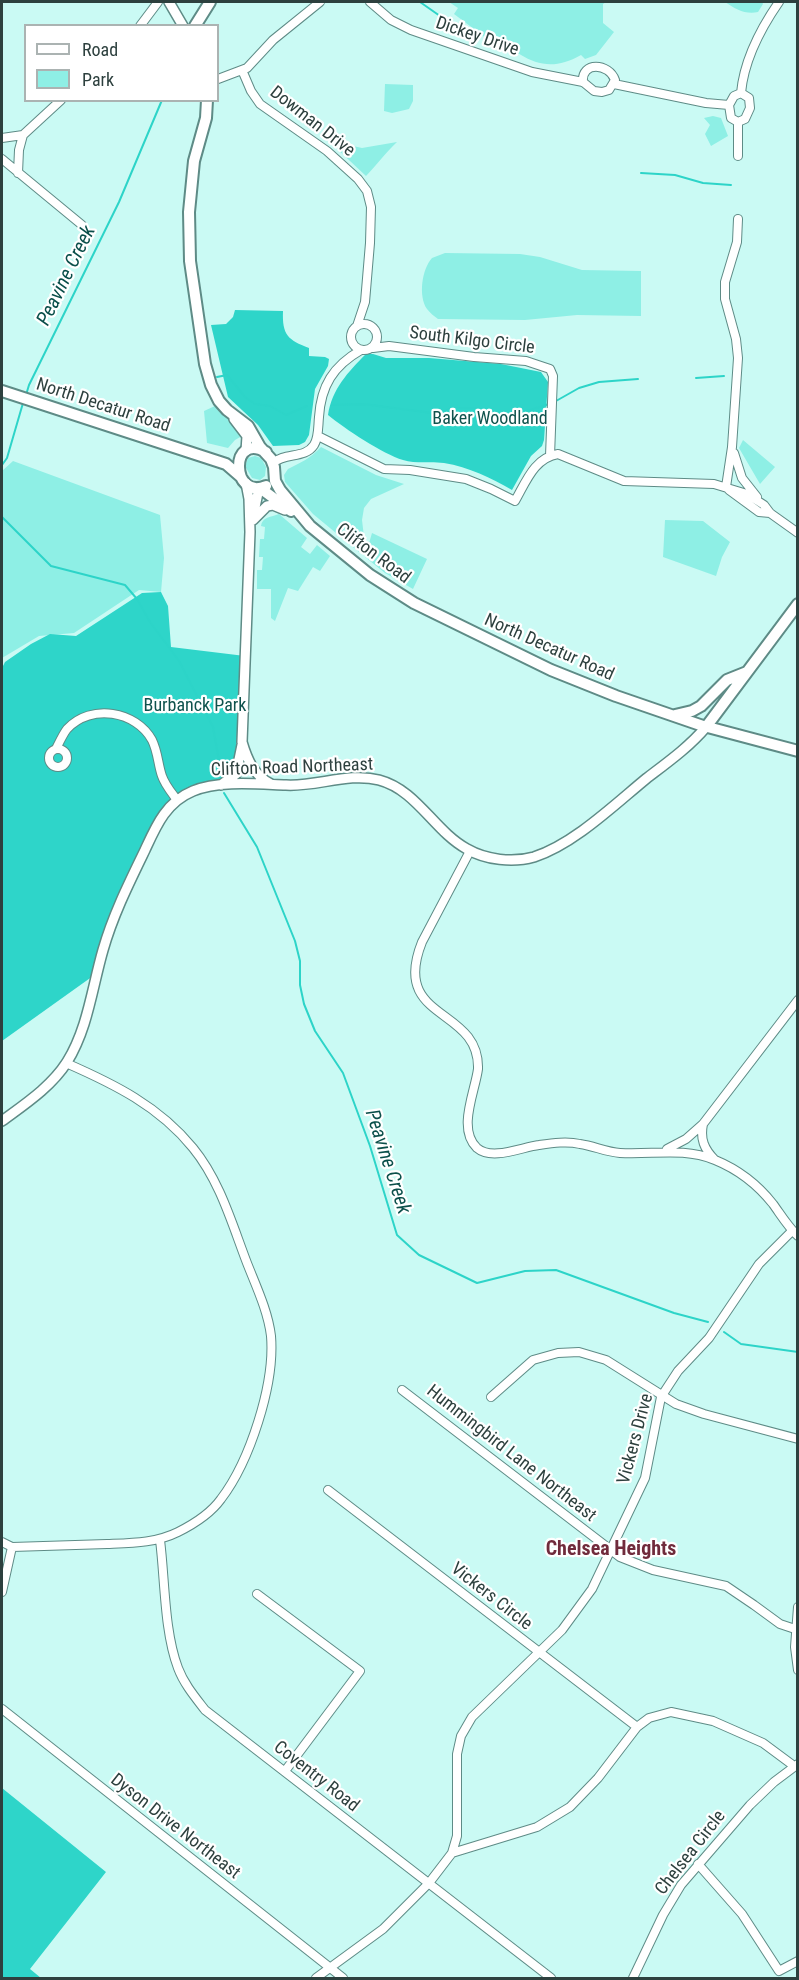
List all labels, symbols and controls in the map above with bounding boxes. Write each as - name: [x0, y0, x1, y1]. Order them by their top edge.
- street label: Dickey Drive: [433, 13, 521, 61]
- legend: [24, 24, 219, 102]
- text: Road: [82, 39, 118, 60]
- text: Park: [82, 69, 114, 90]
- street label: Dowman Drive: [265, 82, 359, 162]
- water label: Peavine Creek: [32, 222, 102, 330]
- street label: South Kilgo Circle: [408, 323, 536, 359]
- street label: North Decatur Road: [33, 374, 173, 438]
- park label: Baker Woodland: [432, 408, 548, 430]
- street label: Clifton Road: [332, 519, 414, 589]
- street label: North Decatur Road: [481, 610, 617, 686]
- park label: Burbanck Park: [144, 695, 246, 717]
- street label: Clifton Road Northeast: [211, 754, 373, 782]
- water label: Peavine Creek: [359, 1107, 415, 1217]
- street label: Hummingbird Lane Northeast: [422, 1381, 600, 1527]
- street label: Vickers Drive: [614, 1391, 658, 1487]
- district label: Chelsea Heights: [546, 1538, 676, 1562]
- street label: Vickers Circle: [446, 1559, 536, 1635]
- street label: Coventry Road: [269, 1737, 363, 1817]
- street label: Dyson Drive Northeast: [106, 1770, 244, 1884]
- street label: Chelsea Circle: [651, 1806, 731, 1900]

